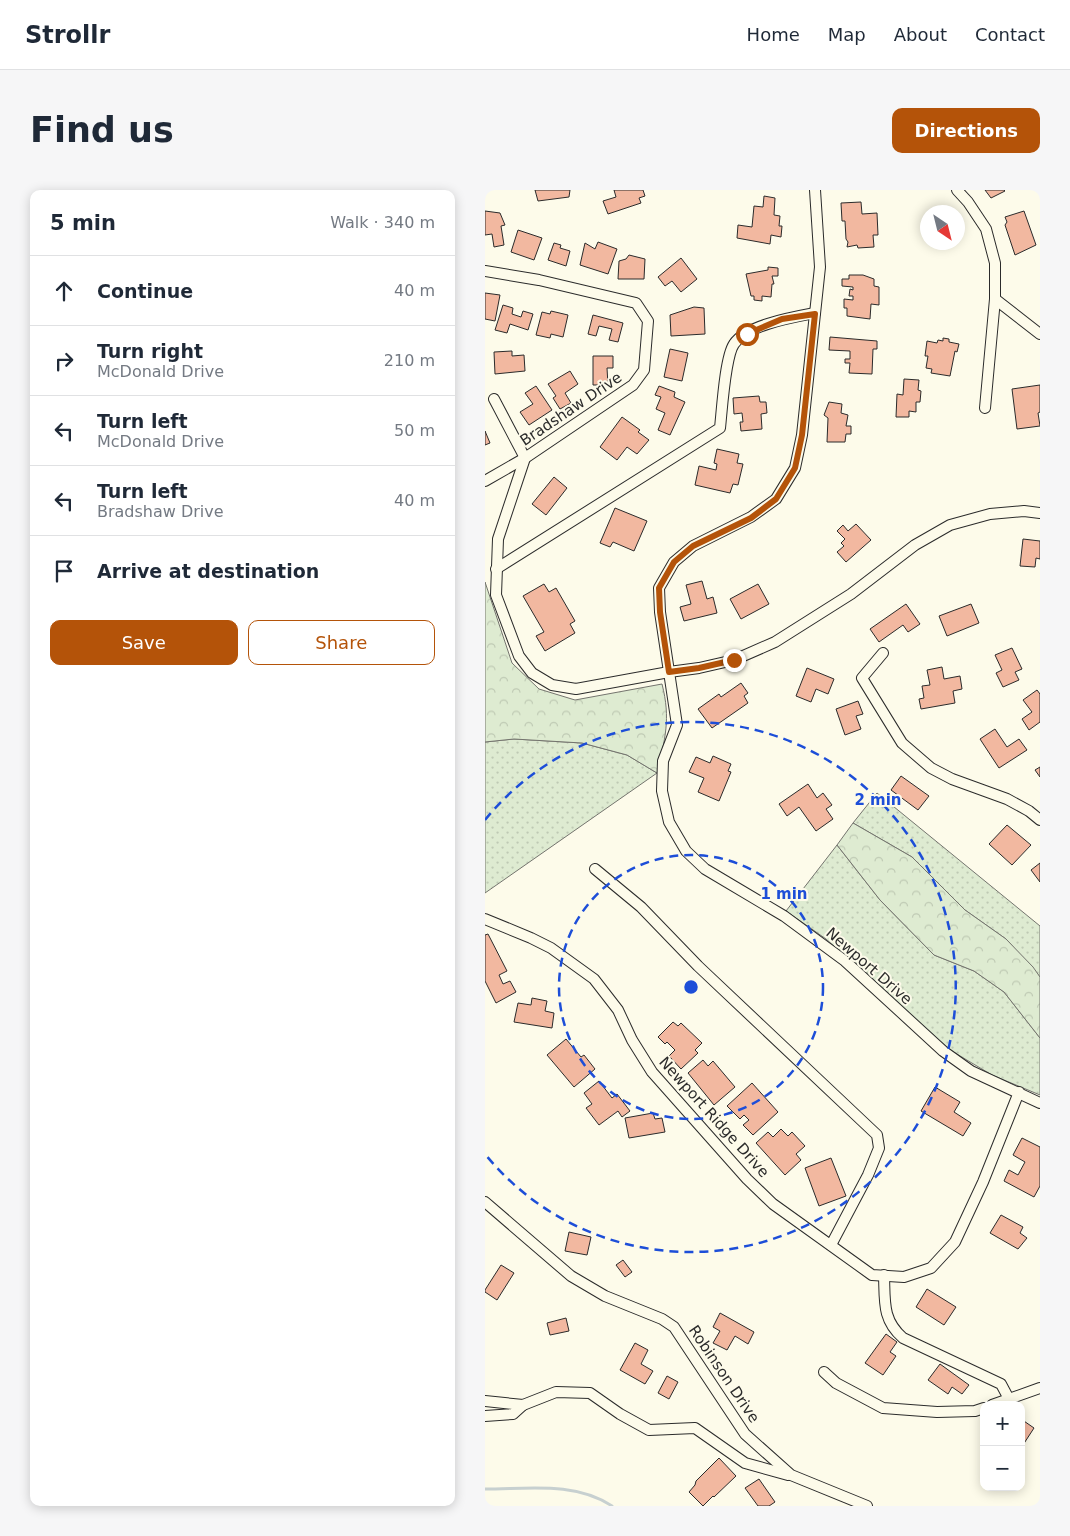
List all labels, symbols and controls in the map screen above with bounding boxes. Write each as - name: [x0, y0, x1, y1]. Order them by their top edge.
- text: Strollr: [25, 21, 110, 49]
- text: Home: [747, 24, 800, 45]
- text: Map: [828, 24, 866, 45]
- text: About: [894, 24, 947, 45]
- text: Contact: [975, 24, 1045, 45]
- button: Directions: [892, 108, 1040, 153]
- text: Find us: [30, 110, 174, 150]
- north arrow: [920, 205, 965, 250]
- text: 5 min: [50, 211, 116, 235]
- text: Walk · 340 m: [330, 213, 435, 232]
- icon: ahead: [50, 277, 78, 305]
- text: Continue: [97, 280, 193, 302]
- text: 40 m: [394, 281, 435, 300]
- route start: [736, 323, 759, 346]
- text: Turn right: [97, 340, 203, 362]
- icon: right: [50, 347, 78, 375]
- text: 210 m: [384, 351, 435, 370]
- text: McDonald Drive: [97, 362, 224, 381]
- street label: Bradshaw Drive: [517, 368, 625, 450]
- text: Turn left: [97, 410, 188, 432]
- icon: left: [50, 417, 78, 445]
- text: 50 m: [394, 421, 435, 440]
- text: McDonald Drive: [97, 432, 224, 451]
- text: Turn left: [97, 480, 188, 502]
- icon: left: [50, 487, 78, 515]
- text: 40 m: [394, 491, 435, 510]
- text: Bradshaw Drive: [97, 502, 224, 521]
- icon: arrive: [50, 557, 78, 585]
- text: Arrive at destination: [97, 560, 319, 582]
- button: Save: [50, 620, 238, 665]
- button: Share: [248, 620, 435, 665]
- route end: [723, 649, 746, 672]
- text: 2 min: [854, 791, 902, 809]
- text: 1 min: [760, 885, 808, 903]
- street label: Newport Drive: [822, 924, 916, 1008]
- centre of rings: [682, 978, 700, 996]
- street label: Newport Ridge Drive: [655, 1053, 773, 1181]
- street label: Robinson Drive: [685, 1322, 763, 1426]
- map controls: [980, 1401, 1025, 1491]
- button: +: [980, 1401, 1025, 1446]
- button: −: [980, 1446, 1025, 1491]

